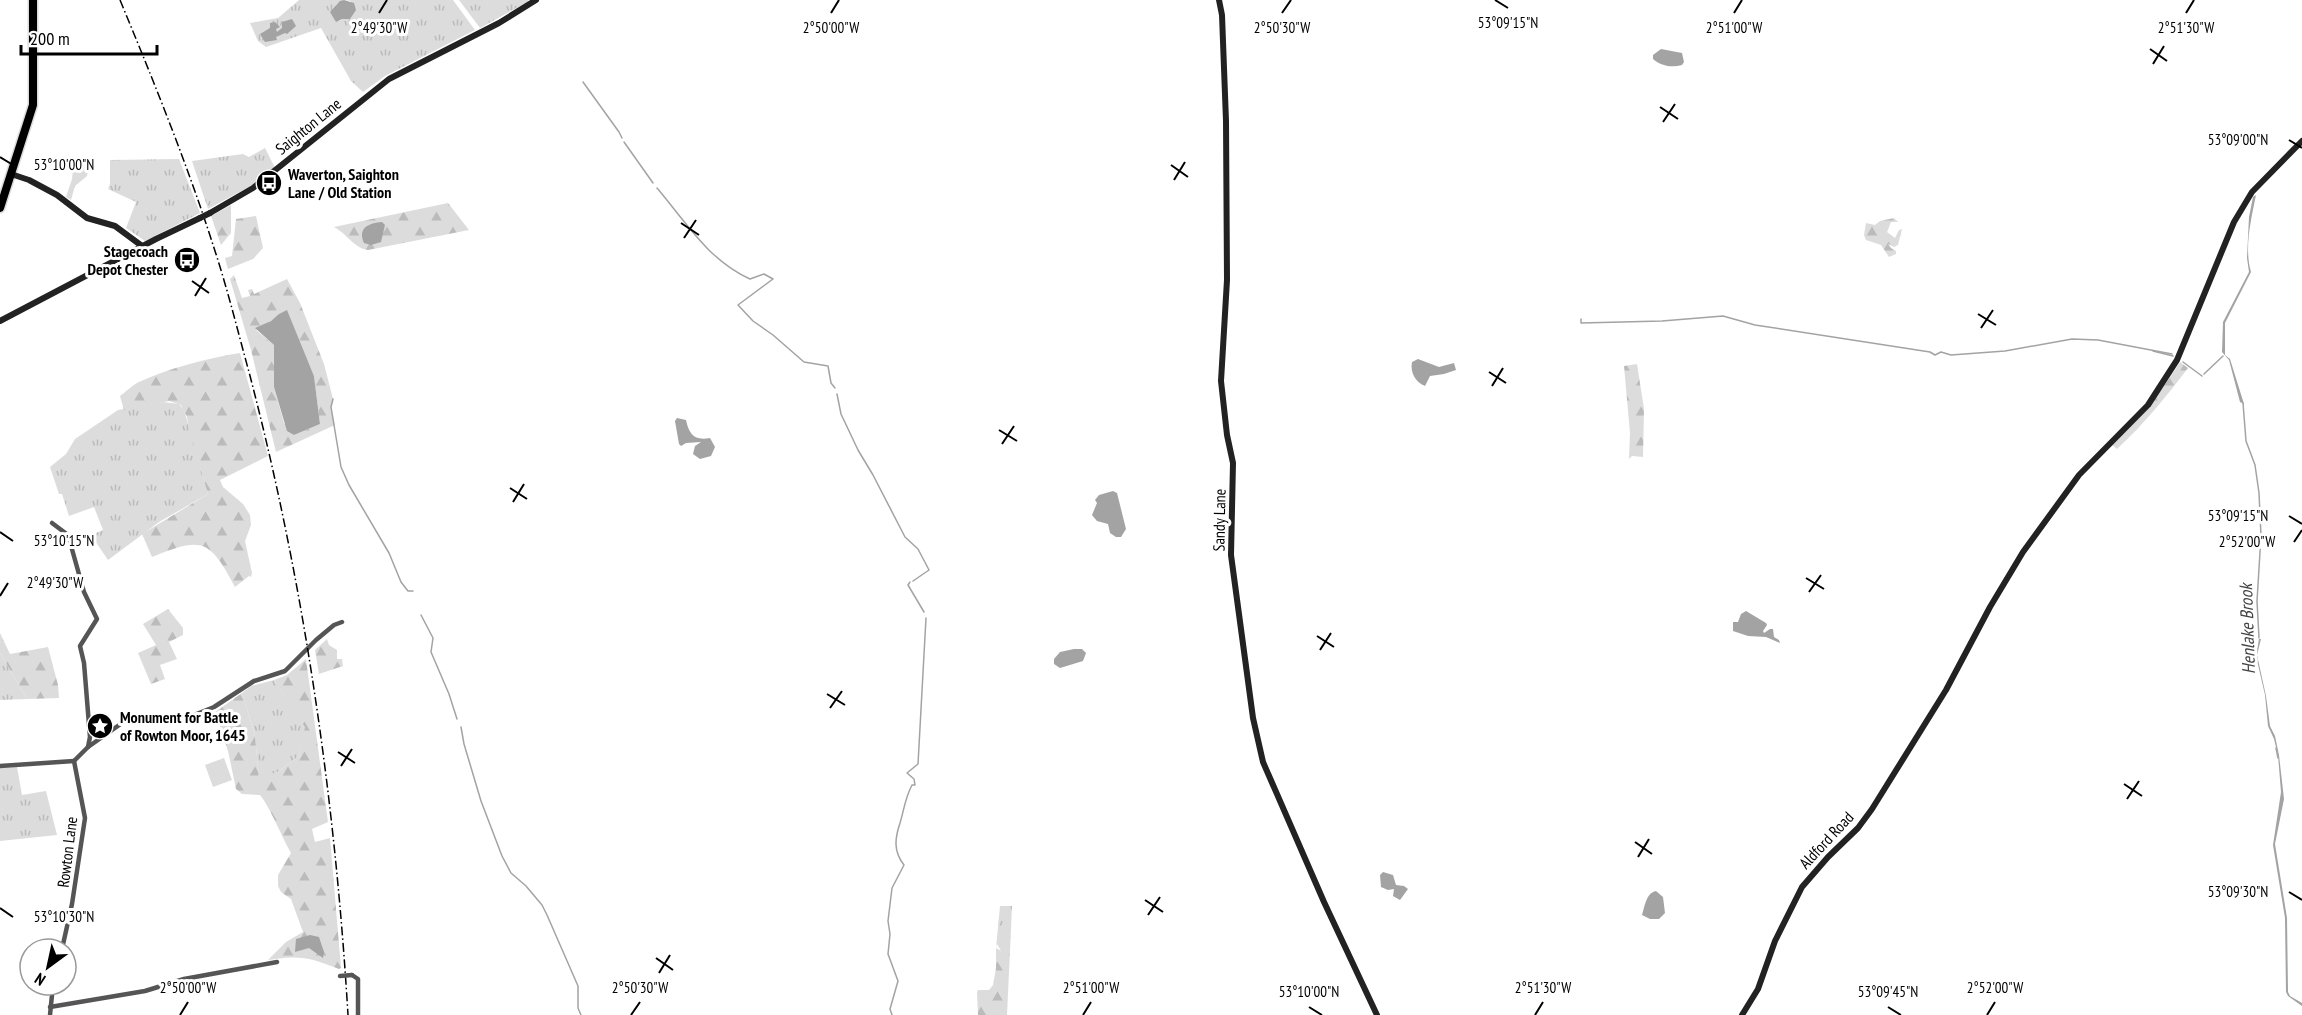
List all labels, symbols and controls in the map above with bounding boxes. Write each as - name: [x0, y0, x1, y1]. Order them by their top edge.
- text: 53°09'15"N: [1478, 13, 1538, 32]
- scale bar: [21, 18, 158, 56]
- text: 2°49'30"W: [351, 18, 407, 37]
- text: 2°50'00"W: [803, 18, 859, 37]
- text: 2°50'30"W: [1254, 18, 1310, 37]
- text: 2°51'00"W: [1706, 18, 1762, 37]
- text: 2°51'30"W: [2158, 18, 2214, 37]
- text: 200 m: [30, 27, 70, 50]
- street label: Saighton Lane: [271, 93, 345, 159]
- text: 53°09'00"N: [2208, 130, 2268, 149]
- text: 53°10'00"N: [34, 155, 94, 174]
- place label: Waverton, Saighton Lane / Old Station: [287, 164, 399, 202]
- bus stop icon: Waverton, Saighton Lane / Old Station: [254, 168, 284, 198]
- place label: Stagecoach Depot Chester: [87, 241, 168, 279]
- bus stop icon: Stagecoach Depot Chester: [172, 245, 202, 275]
- street label: Sandy Lane: [1208, 489, 1230, 551]
- text: 53°09'15"N: [2208, 506, 2268, 525]
- text: 53°10'15"N: [34, 531, 94, 550]
- text: 2°52'00"W: [2219, 532, 2275, 551]
- text: 2°49'30"W: [27, 573, 83, 592]
- water label: Henlake Brook: [2234, 581, 2260, 675]
- place label: Monument for Battle of Rowton Moor, 1645: [120, 707, 246, 745]
- place icon: Monument for Battle of Rowton Moor, 1645: [85, 711, 115, 741]
- street label: Aldford Road: [1794, 807, 1858, 873]
- street label: Rowton Lane: [53, 815, 81, 889]
- text: 53°09'30"N: [2208, 882, 2268, 901]
- text: 53°10'30"N: [34, 907, 94, 926]
- north arrow: [18, 937, 78, 997]
- text: N: [31, 969, 49, 990]
- text: 2°50'00"W: [160, 978, 216, 997]
- text: 2°50'30"W: [612, 978, 668, 997]
- text: 2°51'00"W: [1063, 978, 1119, 997]
- text: 2°51'30"W: [1515, 978, 1571, 997]
- text: 2°52'00"W: [1967, 978, 2023, 997]
- text: 53°10'00"N: [1279, 982, 1339, 1001]
- text: 53°09'45"N: [1858, 982, 1918, 1001]

